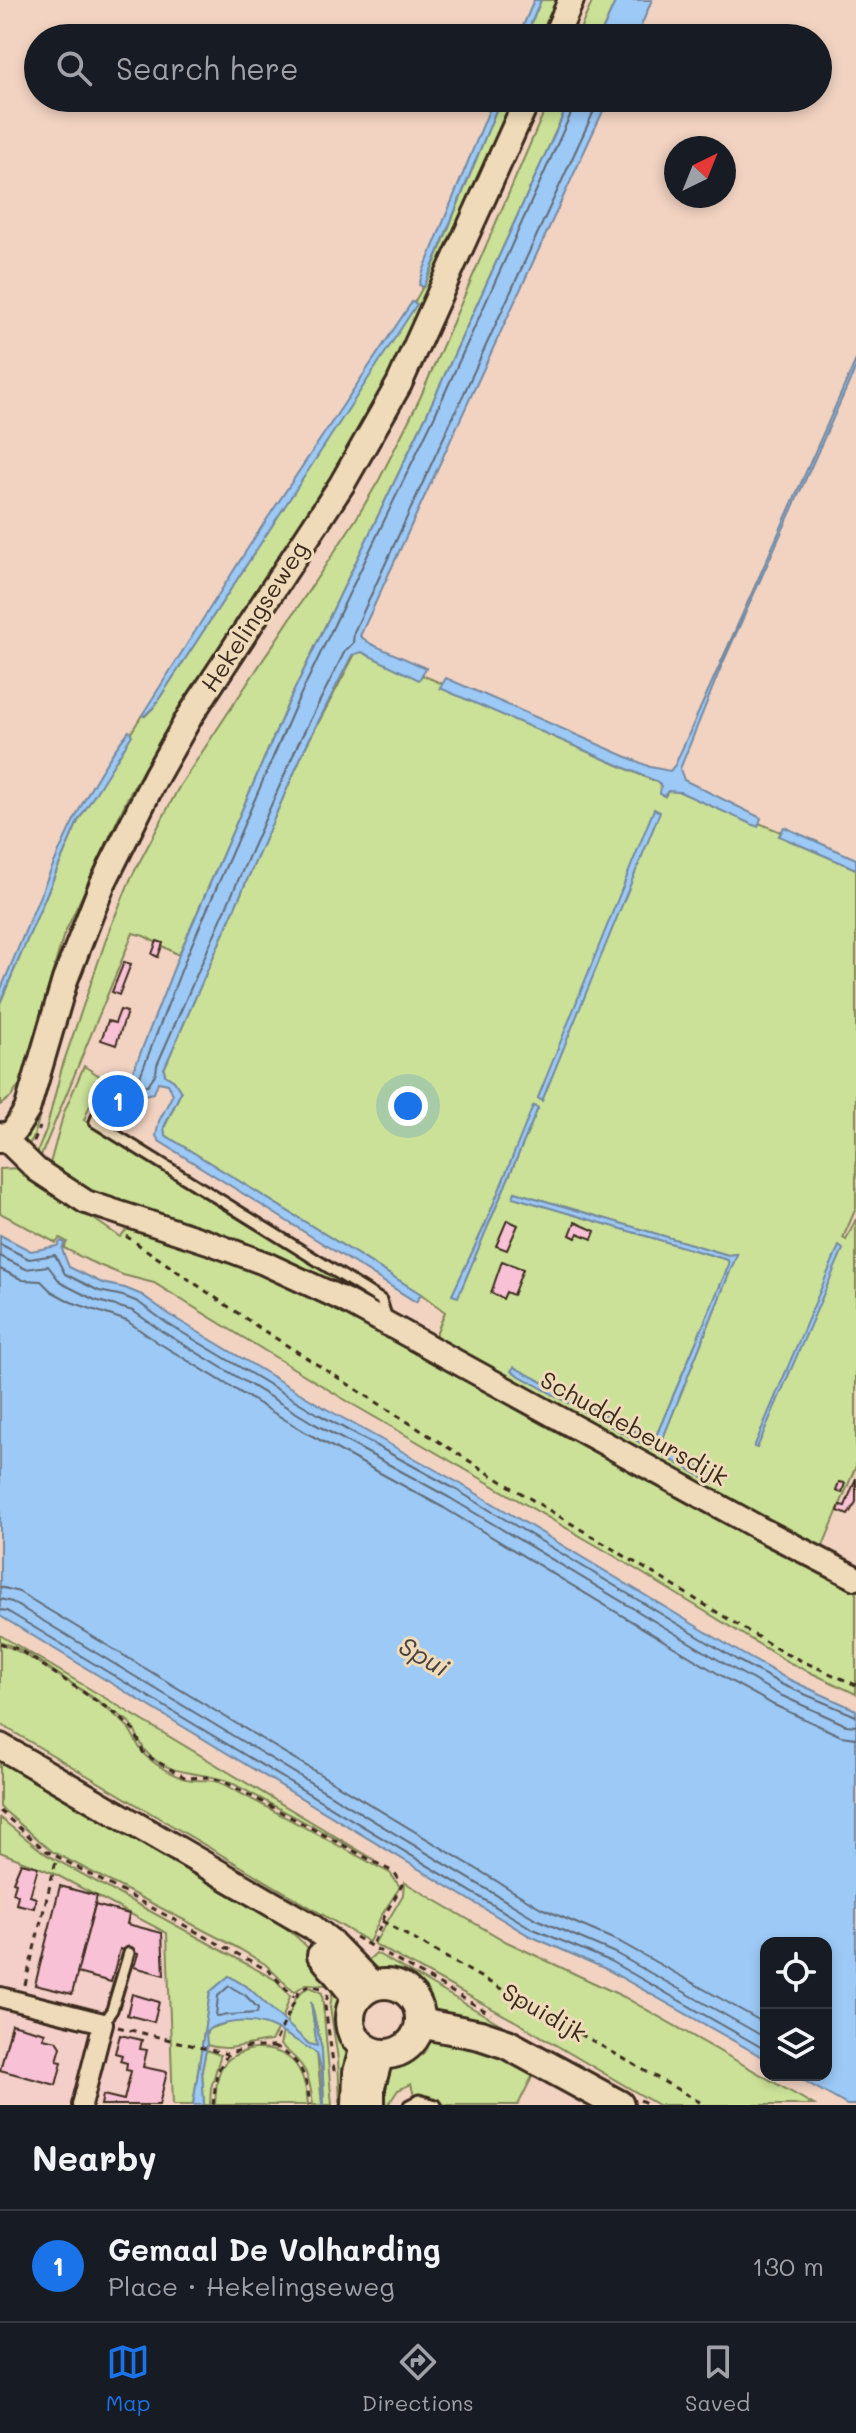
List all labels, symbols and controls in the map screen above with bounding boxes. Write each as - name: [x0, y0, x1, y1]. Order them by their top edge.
- search box: [24, 24, 832, 112]
- icon: search: [52, 46, 96, 90]
- text: Search here: [116, 48, 299, 88]
- north arrow: [664, 136, 736, 208]
- street label: Hekelingseweg: [193, 535, 314, 698]
- pin: 1: [92, 1071, 144, 1131]
- your location: [388, 1086, 428, 1126]
- street label: Schuddebeursdijk: [535, 1363, 734, 1492]
- water label: Spui: [393, 1628, 456, 1684]
- map controls: [760, 1937, 832, 2081]
- button: locate: [760, 1937, 832, 2009]
- street label: Spuidijk: [497, 1975, 592, 2048]
- button: layers: [760, 2009, 832, 2081]
- text: Nearby: [32, 2135, 157, 2180]
- text: Gemaal De Volharding: [108, 2229, 441, 2269]
- text: 1: [52, 2249, 64, 2283]
- text: 130 m: [752, 2249, 824, 2283]
- text: Place · Hekelingseweg: [108, 2269, 395, 2303]
- tab: Map: [106, 2340, 151, 2417]
- tab: Directions: [362, 2340, 474, 2417]
- tab: Saved: [685, 2340, 750, 2417]

